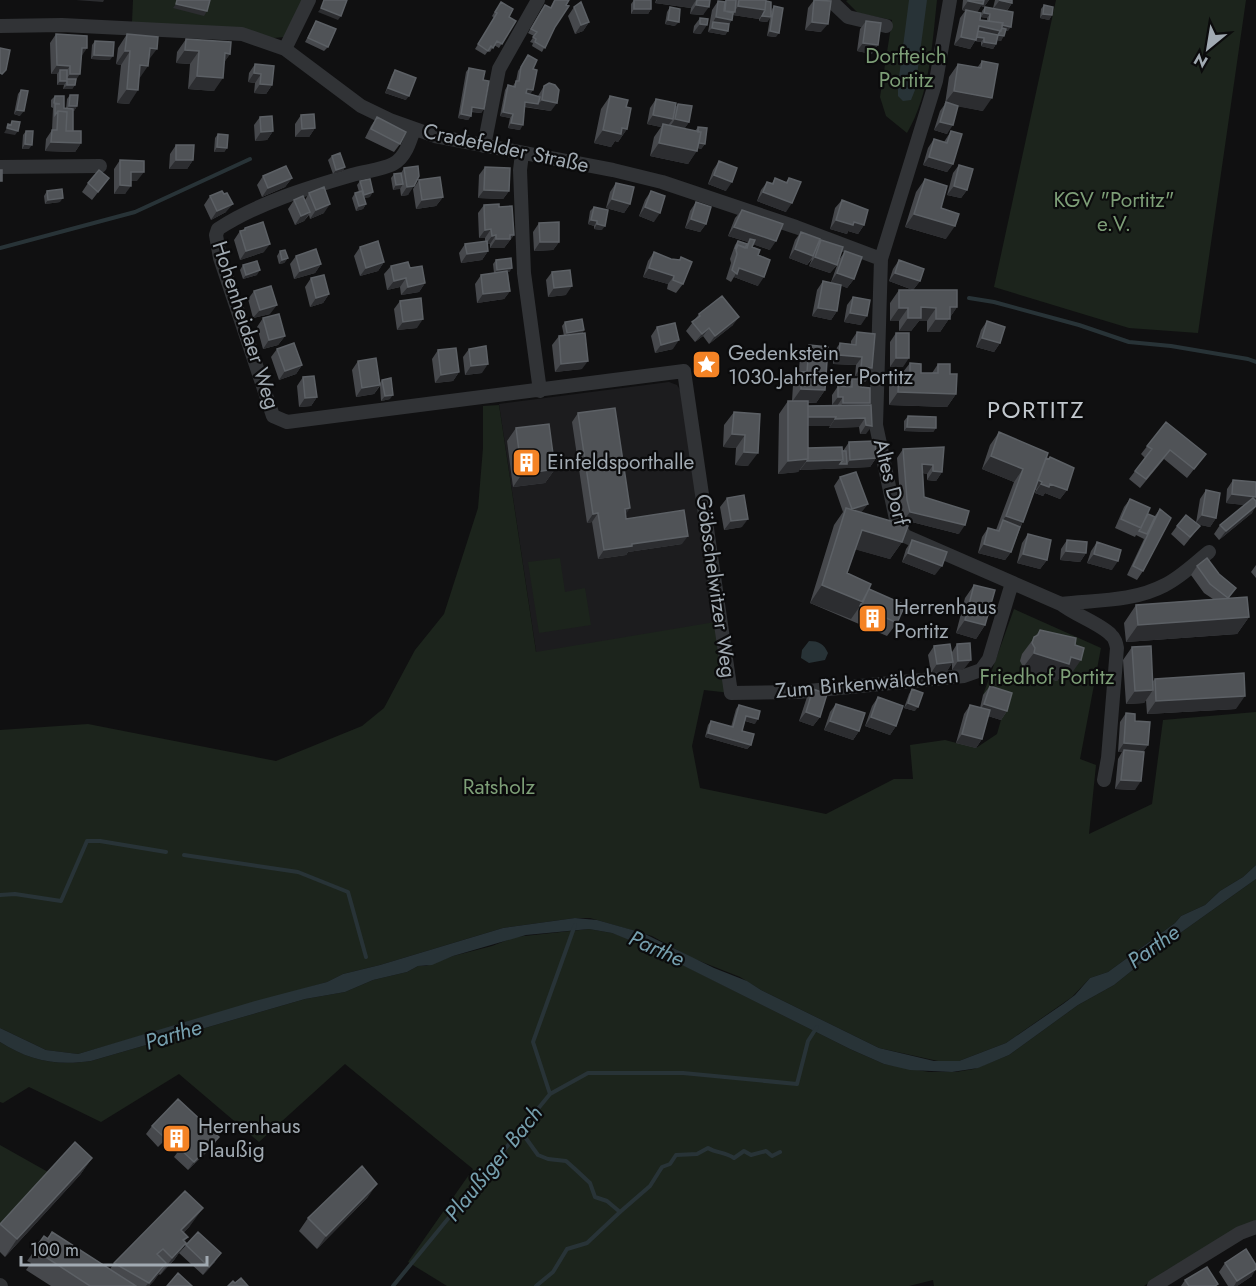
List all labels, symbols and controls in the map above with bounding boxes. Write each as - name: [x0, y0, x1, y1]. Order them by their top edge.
- north arrow: [1178, 18, 1238, 78]
- park label: Dorfteich Portitz: [865, 41, 947, 95]
- text: N: [1189, 47, 1212, 74]
- street label: Cradefelder Straße: [420, 116, 592, 180]
- park label: KGV "Portitz" e.V.: [1054, 185, 1174, 239]
- street label: Hohenheidaer Weg: [205, 237, 287, 413]
- place label: Gedenkstein 1030-Jahrfeier Portitz: [728, 338, 914, 392]
- place icon: Gedenkstein 1030-Jahrfeier Portitz: [691, 349, 723, 381]
- district label: PORTITZ: [987, 392, 1085, 427]
- street label: Altes Dorf: [866, 436, 916, 529]
- building icon: Einfeldsporthalle: [510, 446, 542, 478]
- place label: Einfeldsporthalle: [547, 447, 695, 477]
- street label: Göbschelwitzer Weg: [688, 492, 744, 680]
- place label: Herrenhaus Portitz: [894, 592, 996, 646]
- building icon: Herrenhaus Portitz: [857, 603, 889, 635]
- street label: Zum Birkenwäldchen: [774, 660, 960, 706]
- park label: Friedhof Portitz: [979, 662, 1115, 692]
- park label: Ratsholz: [463, 772, 536, 802]
- water label: Parthe: [1120, 916, 1186, 976]
- water label: Parthe: [624, 922, 690, 974]
- water label: Parthe: [141, 1010, 205, 1058]
- water label: Plaußiger Bach: [436, 1098, 550, 1228]
- place label: Herrenhaus Plaußig: [198, 1111, 300, 1165]
- building icon: Herrenhaus Plaußig: [161, 1122, 193, 1154]
- scale bar: [21, 1229, 207, 1267]
- text: 100 m: [30, 1237, 79, 1263]

